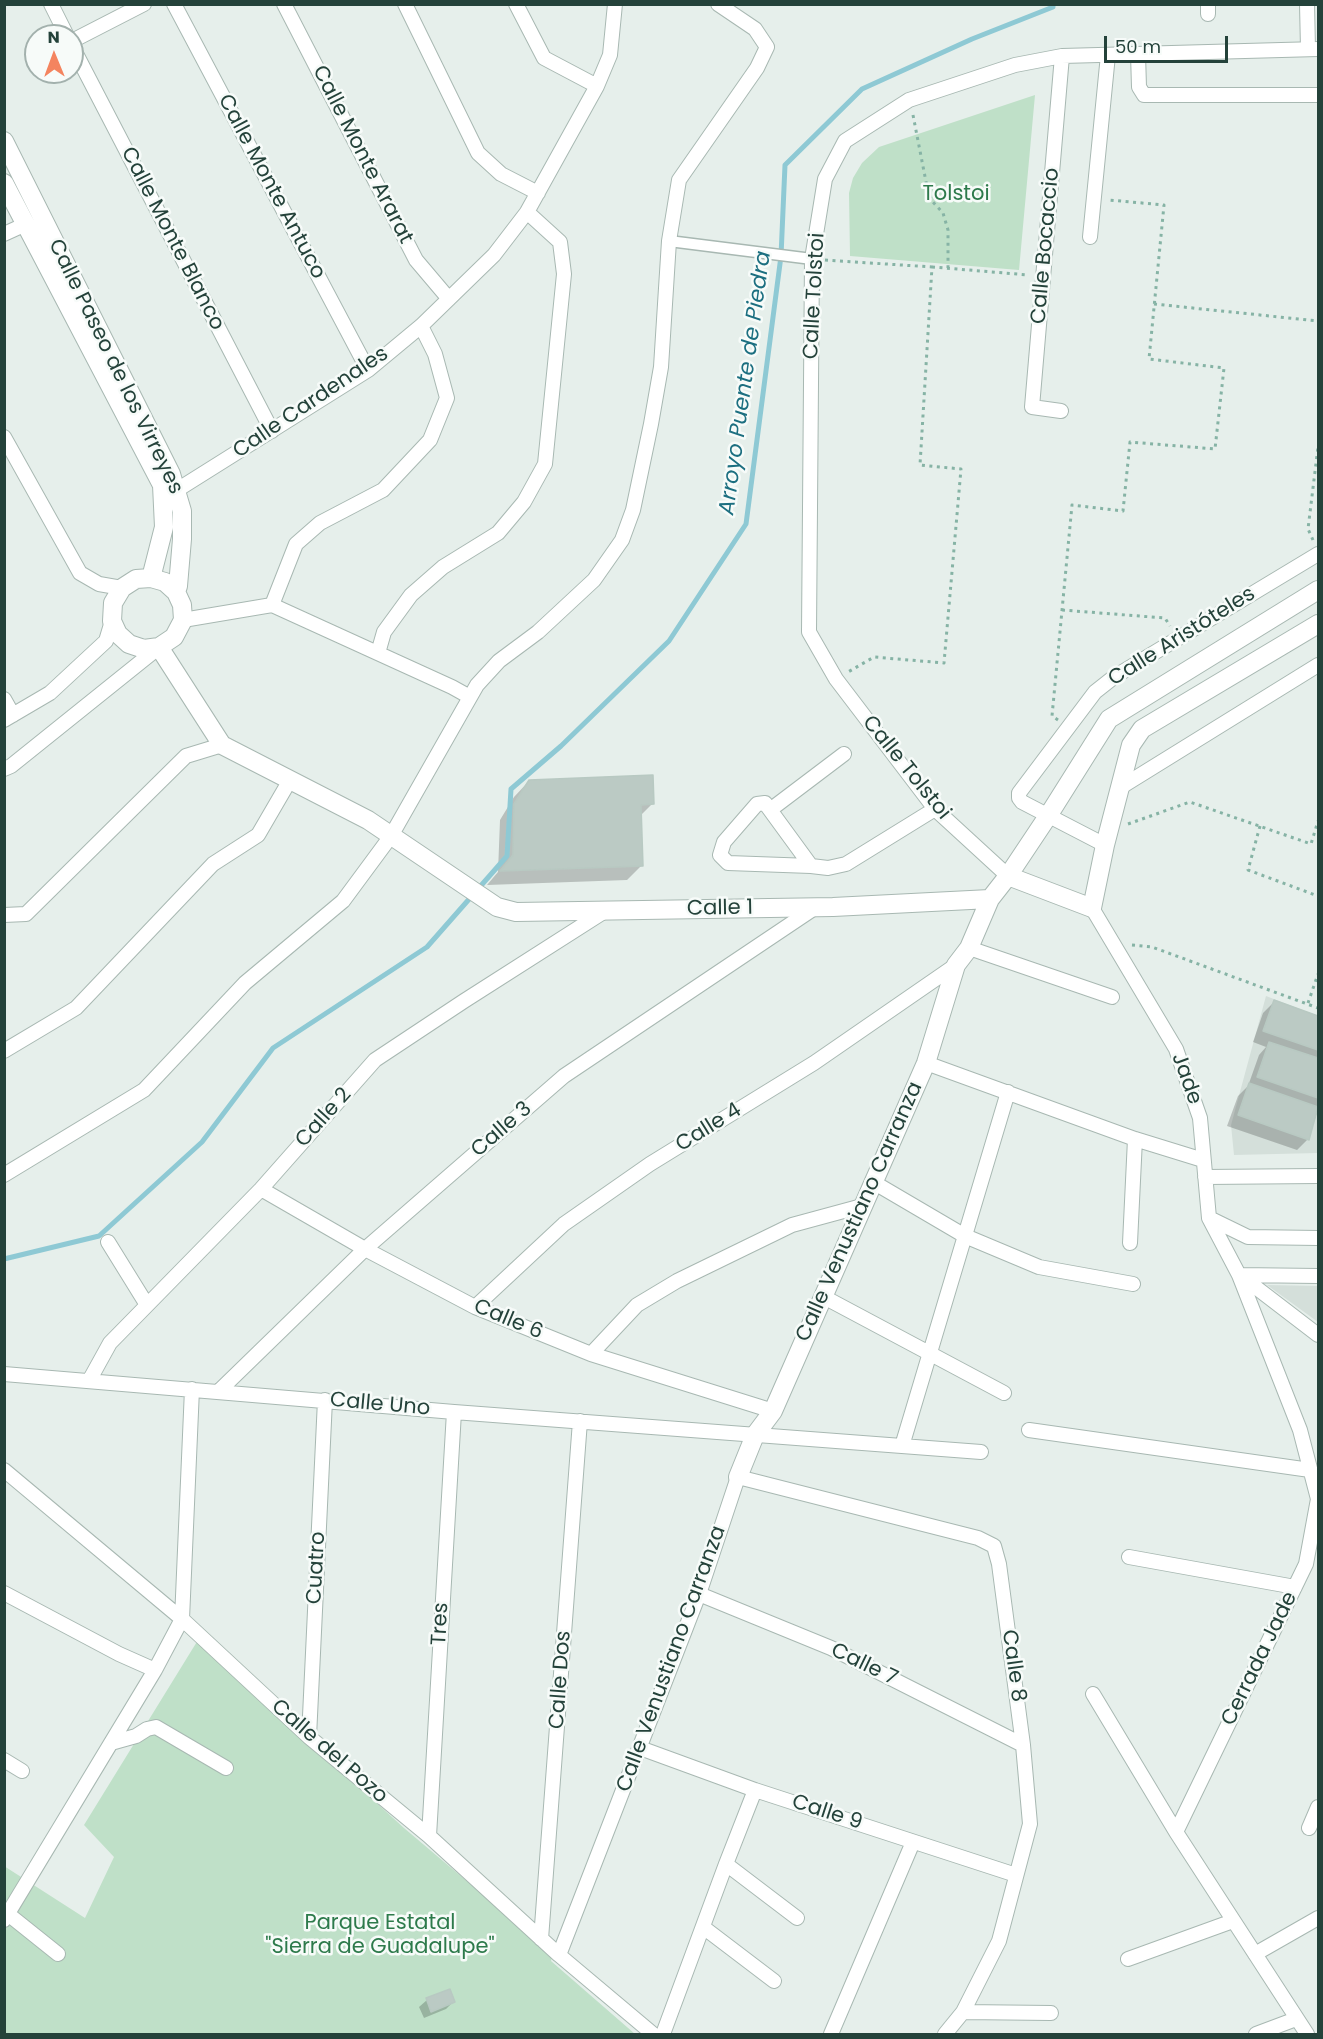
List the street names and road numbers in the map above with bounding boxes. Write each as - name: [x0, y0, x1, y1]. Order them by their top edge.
- street label: Calle Monte Ararat: [306, 62, 418, 248]
- street label: Calle Monte Antuco: [212, 90, 330, 284]
- street label: Calle Monte Blanco: [115, 143, 229, 335]
- street label: Calle Bocaccio: [1027, 167, 1065, 325]
- street label: Calle Tolstoi: [799, 232, 831, 360]
- street label: Calle Paseo de los Virreyes: [42, 235, 188, 499]
- street label: Calle Cardenales: [229, 342, 393, 464]
- street label: Calle Aristóteles: [1104, 582, 1260, 692]
- street label: Calle Tolstoi: [856, 711, 956, 825]
- street label: Calle 1: [687, 896, 753, 922]
- street label: Jade: [1165, 1050, 1207, 1108]
- street label: Calle Venustiano Carranza: [791, 1078, 929, 1346]
- street label: Calle 2: [291, 1083, 357, 1153]
- street label: Calle 3: [467, 1097, 537, 1163]
- street label: Calle 4: [672, 1098, 746, 1158]
- street label: Calle 6: [470, 1294, 546, 1346]
- street label: Calle Uno: [329, 1388, 431, 1422]
- street label: Calle Venustiano Carranza: [612, 1522, 732, 1796]
- street label: Cuatro: [303, 1531, 331, 1605]
- street label: Cerrada Jade: [1217, 1588, 1303, 1730]
- street label: Tres: [427, 1602, 455, 1646]
- street label: Calle 8: [995, 1628, 1031, 1704]
- street label: Calle Dos: [545, 1630, 577, 1730]
- street label: Calle 7: [827, 1638, 901, 1692]
- street label: Calle del Pozo: [266, 1695, 392, 1809]
- street label: Calle 9: [789, 1790, 865, 1836]

